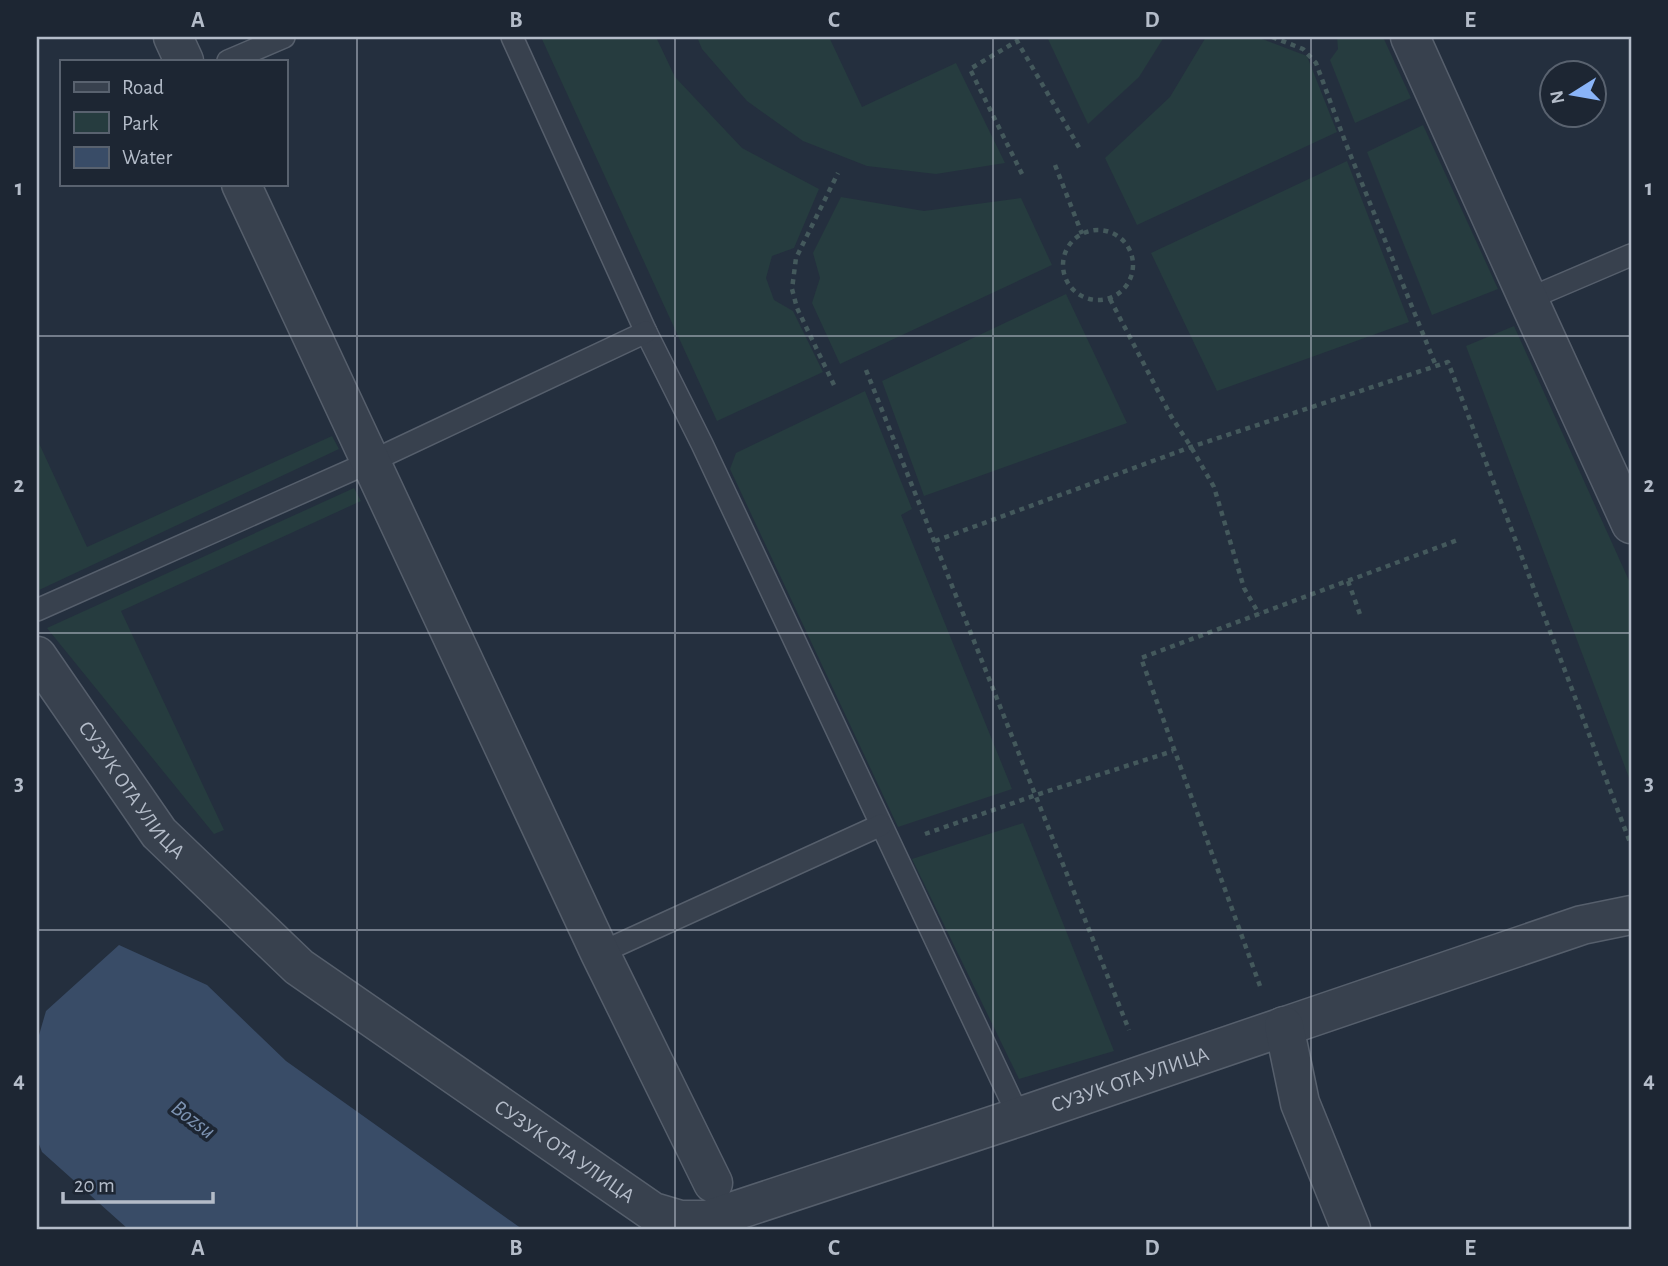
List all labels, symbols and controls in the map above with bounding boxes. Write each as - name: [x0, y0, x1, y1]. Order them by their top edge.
- text: A: [191, 9, 205, 32]
- text: B: [509, 9, 523, 32]
- text: C: [828, 9, 840, 32]
- text: D: [1144, 9, 1160, 32]
- text: E: [1464, 9, 1476, 32]
- legend: [60, 60, 287, 186]
- north arrow: [1538, 60, 1608, 130]
- text: Road: [122, 77, 164, 98]
- text: N: [1547, 89, 1568, 105]
- text: Park: [122, 113, 159, 134]
- text: Water: [122, 147, 172, 168]
- text: 1: [15, 177, 23, 200]
- text: 1: [1645, 177, 1653, 200]
- text: 2: [14, 474, 25, 497]
- text: 2: [1644, 474, 1655, 497]
- street label: СУЗУК ОТА УЛИЦА: [75, 717, 189, 862]
- text: 3: [14, 772, 24, 795]
- text: 3: [1644, 772, 1654, 795]
- street label: СУЗУК ОТА УЛИЦА: [1048, 1043, 1211, 1116]
- text: 4: [13, 1069, 25, 1092]
- text: 4: [1643, 1069, 1655, 1092]
- street label: СУЗУК ОТА УЛИЦА: [491, 1095, 639, 1207]
- water label: Bozsu: [167, 1096, 219, 1144]
- scale bar: [63, 1161, 214, 1205]
- text: 20 m: [74, 1175, 115, 1196]
- text: A: [191, 1237, 205, 1260]
- text: B: [509, 1237, 523, 1260]
- text: C: [828, 1237, 840, 1260]
- text: D: [1144, 1237, 1160, 1260]
- text: E: [1464, 1237, 1476, 1260]

